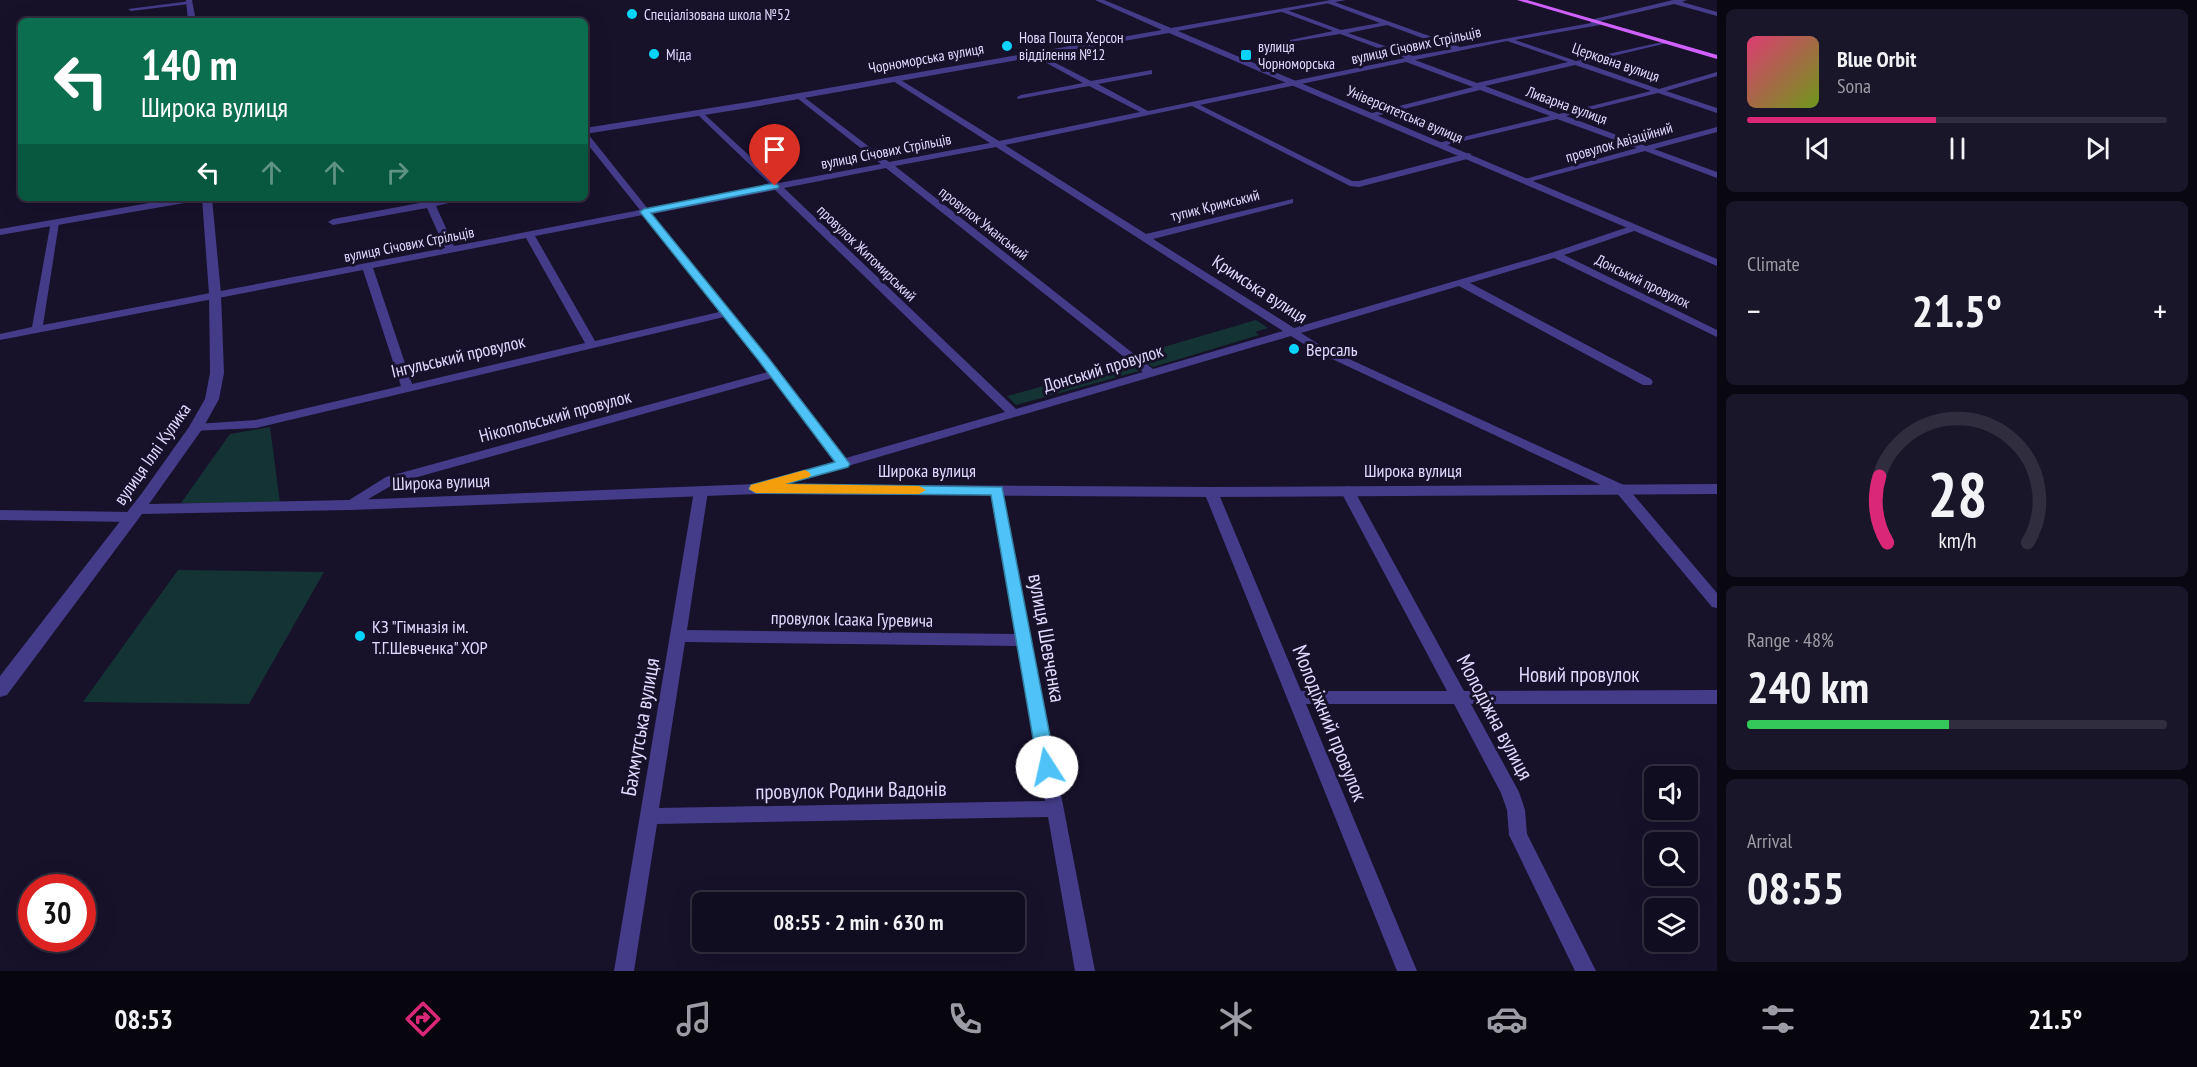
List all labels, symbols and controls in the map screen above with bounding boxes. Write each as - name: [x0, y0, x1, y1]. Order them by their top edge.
- place label: Спеціалізована школа №52: [644, 5, 790, 24]
- marker: Спеціалізована школа №52: [625, 7, 639, 21]
- street label: вулиця Січових Стрільців: [1349, 22, 1483, 68]
- place label: Нова Пошта Херсон відділення №12: [1019, 28, 1124, 64]
- text: 140 m: [141, 37, 238, 92]
- place label: вулиця Чорноморська: [1258, 37, 1335, 73]
- street label: Чорноморська вулиця: [867, 38, 985, 77]
- street label: Церковна вулиця: [1570, 38, 1662, 86]
- marker: Нова Пошта Херсон відділення №12: [1000, 39, 1014, 53]
- icon: left: [42, 42, 120, 120]
- place label: Міда: [666, 45, 691, 64]
- text: Blue Orbit: [1837, 45, 1916, 73]
- marker: Міда: [647, 47, 661, 61]
- marker: вулиця Чорноморська: [1239, 48, 1253, 62]
- text: Sona: [1837, 73, 1871, 99]
- street label: Університетська вулиця: [1344, 81, 1466, 147]
- street label: Ливарна вулиця: [1523, 81, 1610, 129]
- text: Широка вулиця: [141, 90, 288, 124]
- street label: провулок Авіаційний: [1563, 118, 1675, 166]
- pin: [749, 124, 800, 186]
- street label: вулиця Січових Стрільців: [819, 129, 953, 173]
- icon: previous: [1801, 132, 1834, 165]
- icon: pause: [1941, 132, 1974, 165]
- icon: next: [2081, 132, 2114, 165]
- icon: arrive: [758, 133, 791, 166]
- icon: left: [192, 156, 225, 189]
- icon: ahead: [255, 156, 288, 189]
- icon: ahead: [318, 156, 351, 189]
- icon: right: [381, 156, 414, 189]
- street label: провулок Уманський: [935, 182, 1033, 264]
- street label: тупик Кримський: [1169, 185, 1261, 225]
- street label: провулок Житомирський: [813, 201, 921, 305]
- street label: вулиця Січових Стрільців: [342, 222, 476, 266]
- street label: Кримська вулиця: [1208, 250, 1312, 328]
- street label: Донський провулок: [1592, 250, 1694, 312]
- text: Climate: [1747, 251, 1800, 277]
- text: 21.5°: [1912, 281, 2002, 339]
- text: −: [1747, 289, 1761, 332]
- text: +: [2153, 289, 2167, 332]
- street label: Інгульський провулок: [389, 329, 527, 383]
- place label: Версаль: [1306, 338, 1358, 361]
- street label: Донський провулок: [1040, 339, 1166, 397]
- marker: Версаль: [1287, 342, 1301, 356]
- street label: Нікопольський провулок: [476, 385, 634, 447]
- street label: вулиця Іллі Кулика: [108, 399, 196, 509]
- text: 28: [1927, 453, 1987, 534]
- street label: Широка вулиця: [878, 459, 976, 482]
- street label: Широка вулиця: [1364, 459, 1462, 482]
- street label: Широка вулиця: [392, 469, 490, 495]
- text: km/h: [1938, 526, 1976, 554]
- street label: вулиця Шевченка: [1022, 572, 1072, 704]
- street label: провулок Ісаака Гуревича: [771, 606, 933, 632]
- place label: КЗ "Гімназія ім. Т.Г.Шевченка" ХОР: [372, 615, 488, 659]
- text: Range · 48%: [1747, 627, 1834, 653]
- marker: КЗ "Гімназія ім. Т.Г.Шевченка" ХОР: [353, 629, 367, 643]
- street label: Молодіжний провулок: [1286, 641, 1374, 805]
- street label: Молодіжна вулиця: [1451, 650, 1539, 784]
- street label: Бахмутська вулиця: [615, 656, 665, 798]
- text: 240 km: [1747, 657, 1869, 715]
- street label: Новий провулок: [1519, 661, 1639, 688]
- position arrow: [1015, 735, 1079, 799]
- map controls: [1644, 766, 1698, 952]
- button: sound: [1644, 766, 1698, 820]
- street label: провулок Родини Вадонів: [755, 775, 947, 805]
- text: Arrival: [1747, 828, 1792, 854]
- button: search: [1644, 832, 1698, 886]
- text: 08:55: [1747, 858, 1844, 916]
- speed limit sign: 30: [18, 874, 96, 952]
- button: layers: [1644, 898, 1698, 952]
- text: 08:55 · 2 min · 630 m: [773, 908, 944, 936]
- icon: directions: [402, 998, 444, 1040]
- icon: music: [673, 998, 715, 1040]
- icon: phone: [944, 998, 986, 1040]
- icon: climate: [1215, 998, 1257, 1040]
- icon: car: [1486, 998, 1528, 1040]
- icon: filters: [1757, 998, 1799, 1040]
- text: 08:53: [115, 1002, 173, 1036]
- text: 21.5°: [2028, 1002, 2082, 1036]

